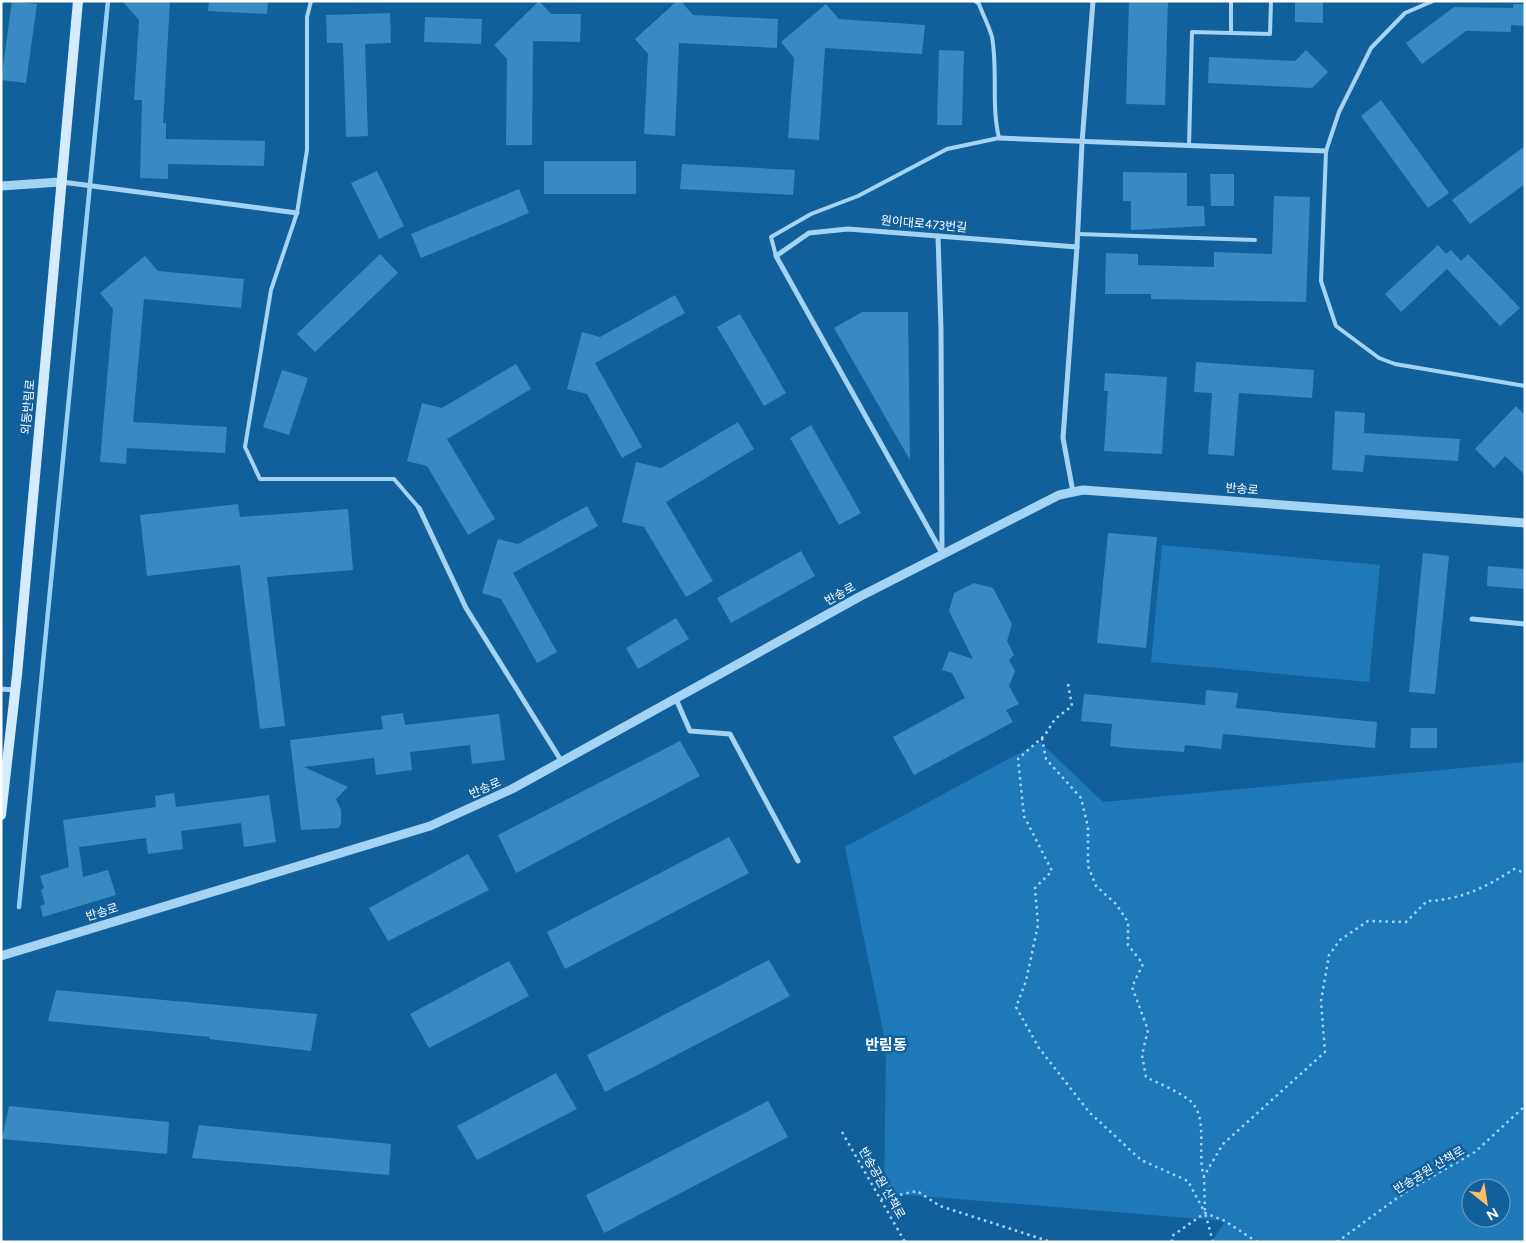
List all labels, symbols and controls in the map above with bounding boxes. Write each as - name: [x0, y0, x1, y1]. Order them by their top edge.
- street label: 원이대로473번길: [880, 213, 968, 235]
- street label: 외동반림로: [19, 379, 37, 435]
- street label: 반송로: [1225, 481, 1259, 497]
- street label: 반송로: [822, 580, 858, 608]
- street label: 반송로: [467, 775, 503, 801]
- street label: 반송로: [84, 900, 120, 924]
- district label: 반림동: [865, 1036, 907, 1054]
- street label: 반송공원 산책로: [1391, 1143, 1467, 1197]
- street label: 반송공원 산책로: [856, 1145, 908, 1221]
- north arrow: [1461, 1178, 1511, 1228]
- text: N: [1483, 1204, 1501, 1224]

